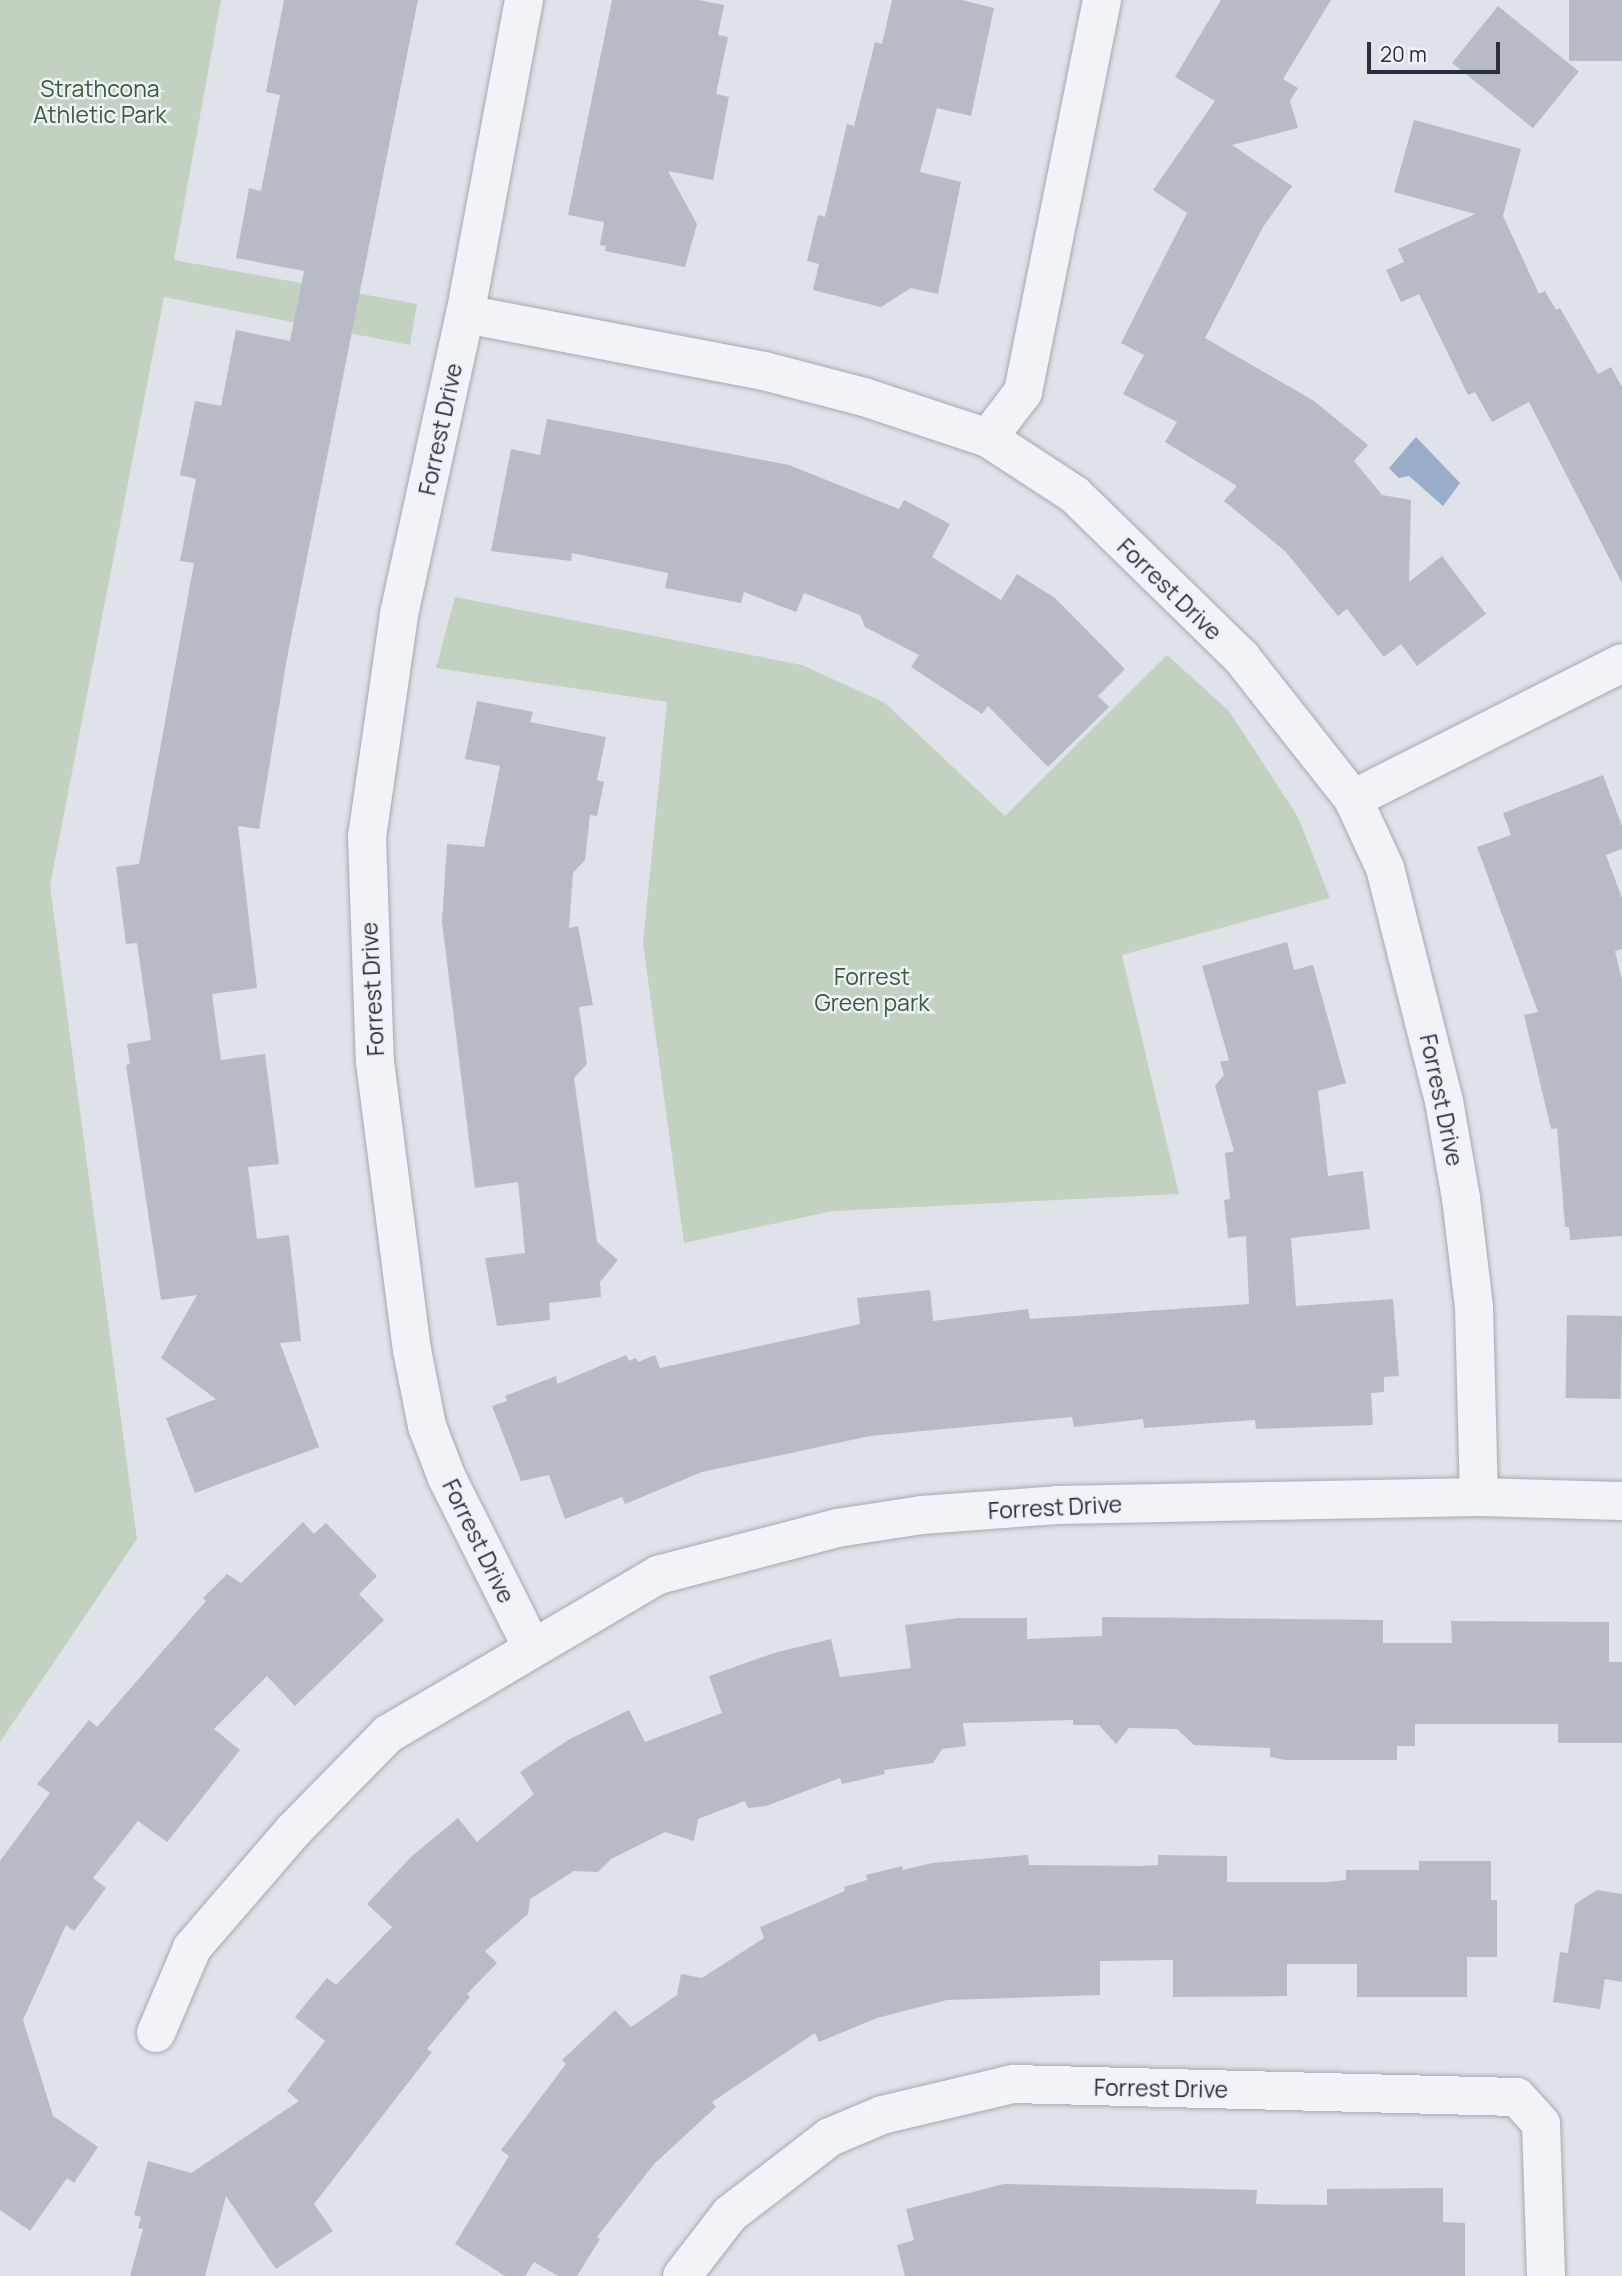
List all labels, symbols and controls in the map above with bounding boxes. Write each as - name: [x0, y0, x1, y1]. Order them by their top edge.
- scale bar: [1370, 28, 1503, 72]
- text: 20 m: [1380, 40, 1427, 68]
- park label: Strathcona Athletic Park: [33, 74, 167, 128]
- street label: Forrest Drive: [413, 360, 467, 498]
- street label: Forrest Drive: [1112, 532, 1228, 646]
- street label: Forrest Drive: [355, 921, 389, 1057]
- park label: Forrest Green park: [814, 962, 930, 1016]
- street label: Forrest Drive: [1415, 1031, 1469, 1169]
- street label: Forrest Drive: [437, 1475, 521, 1607]
- street label: Forrest Drive: [987, 1490, 1123, 1524]
- street label: Forrest Drive: [1094, 2073, 1228, 2103]

